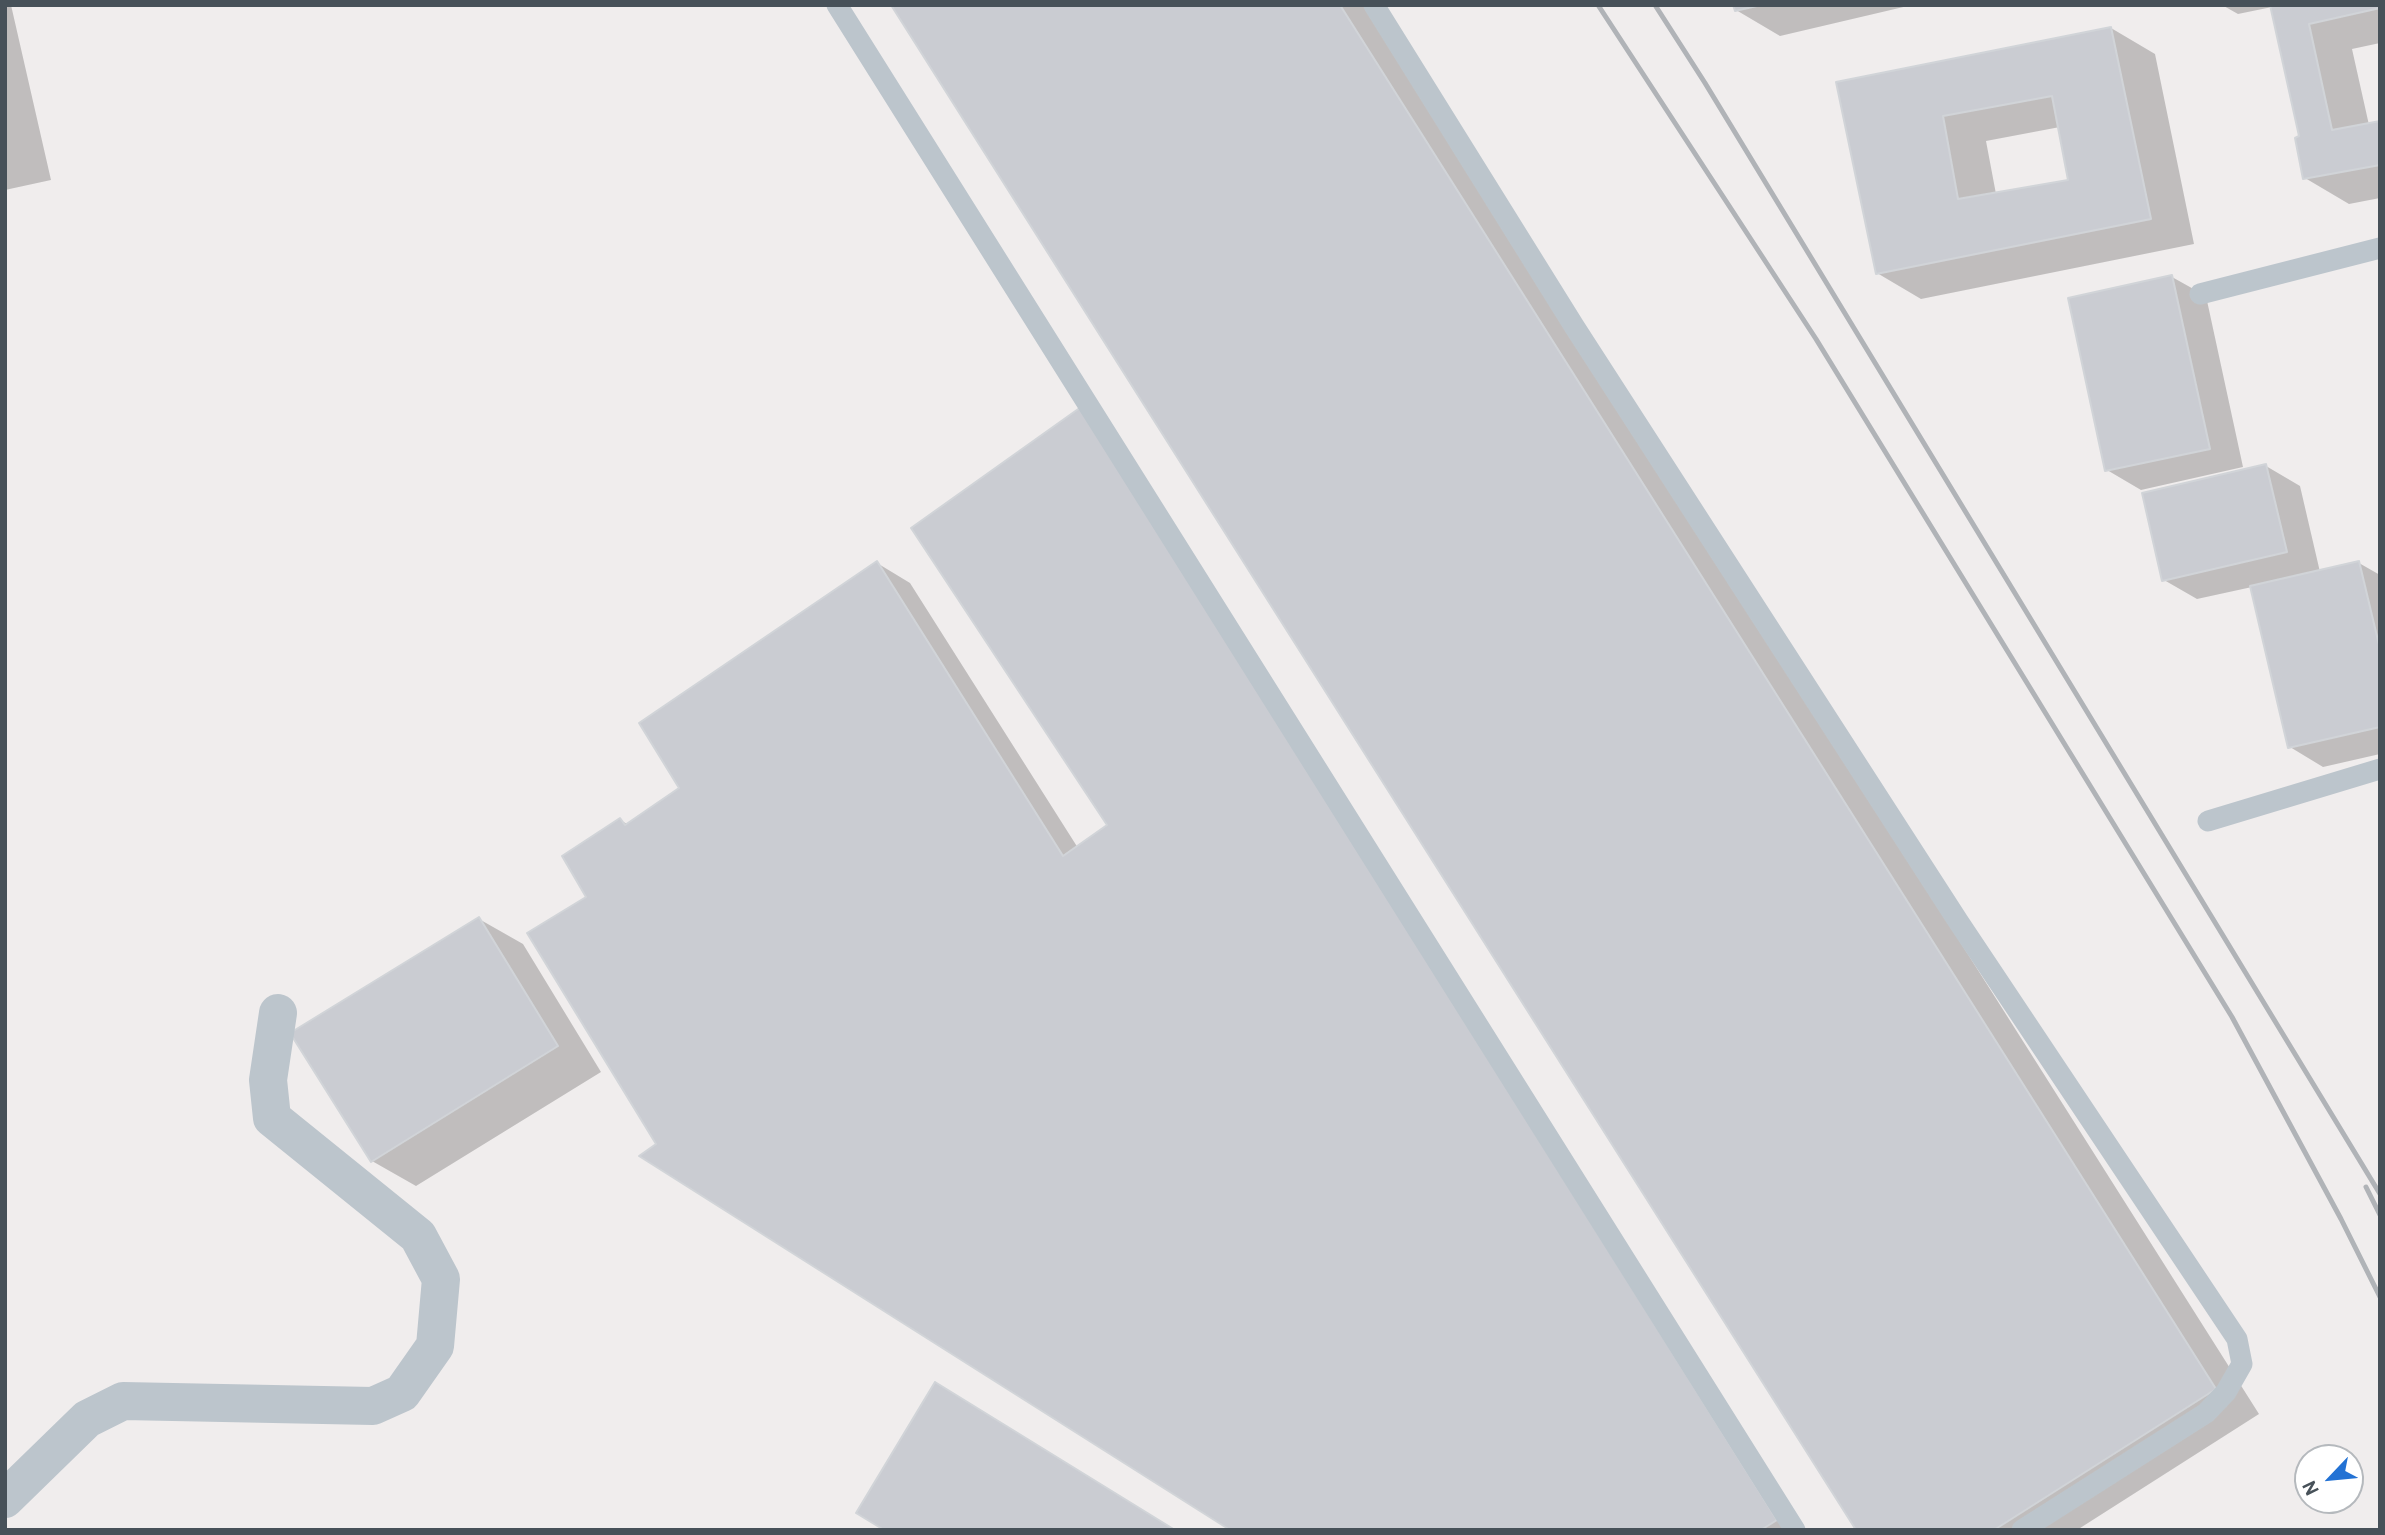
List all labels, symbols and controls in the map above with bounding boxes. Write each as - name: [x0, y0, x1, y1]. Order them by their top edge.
- north arrow: [2294, 1444, 2364, 1514]
- text: N: [2298, 1476, 2326, 1499]

